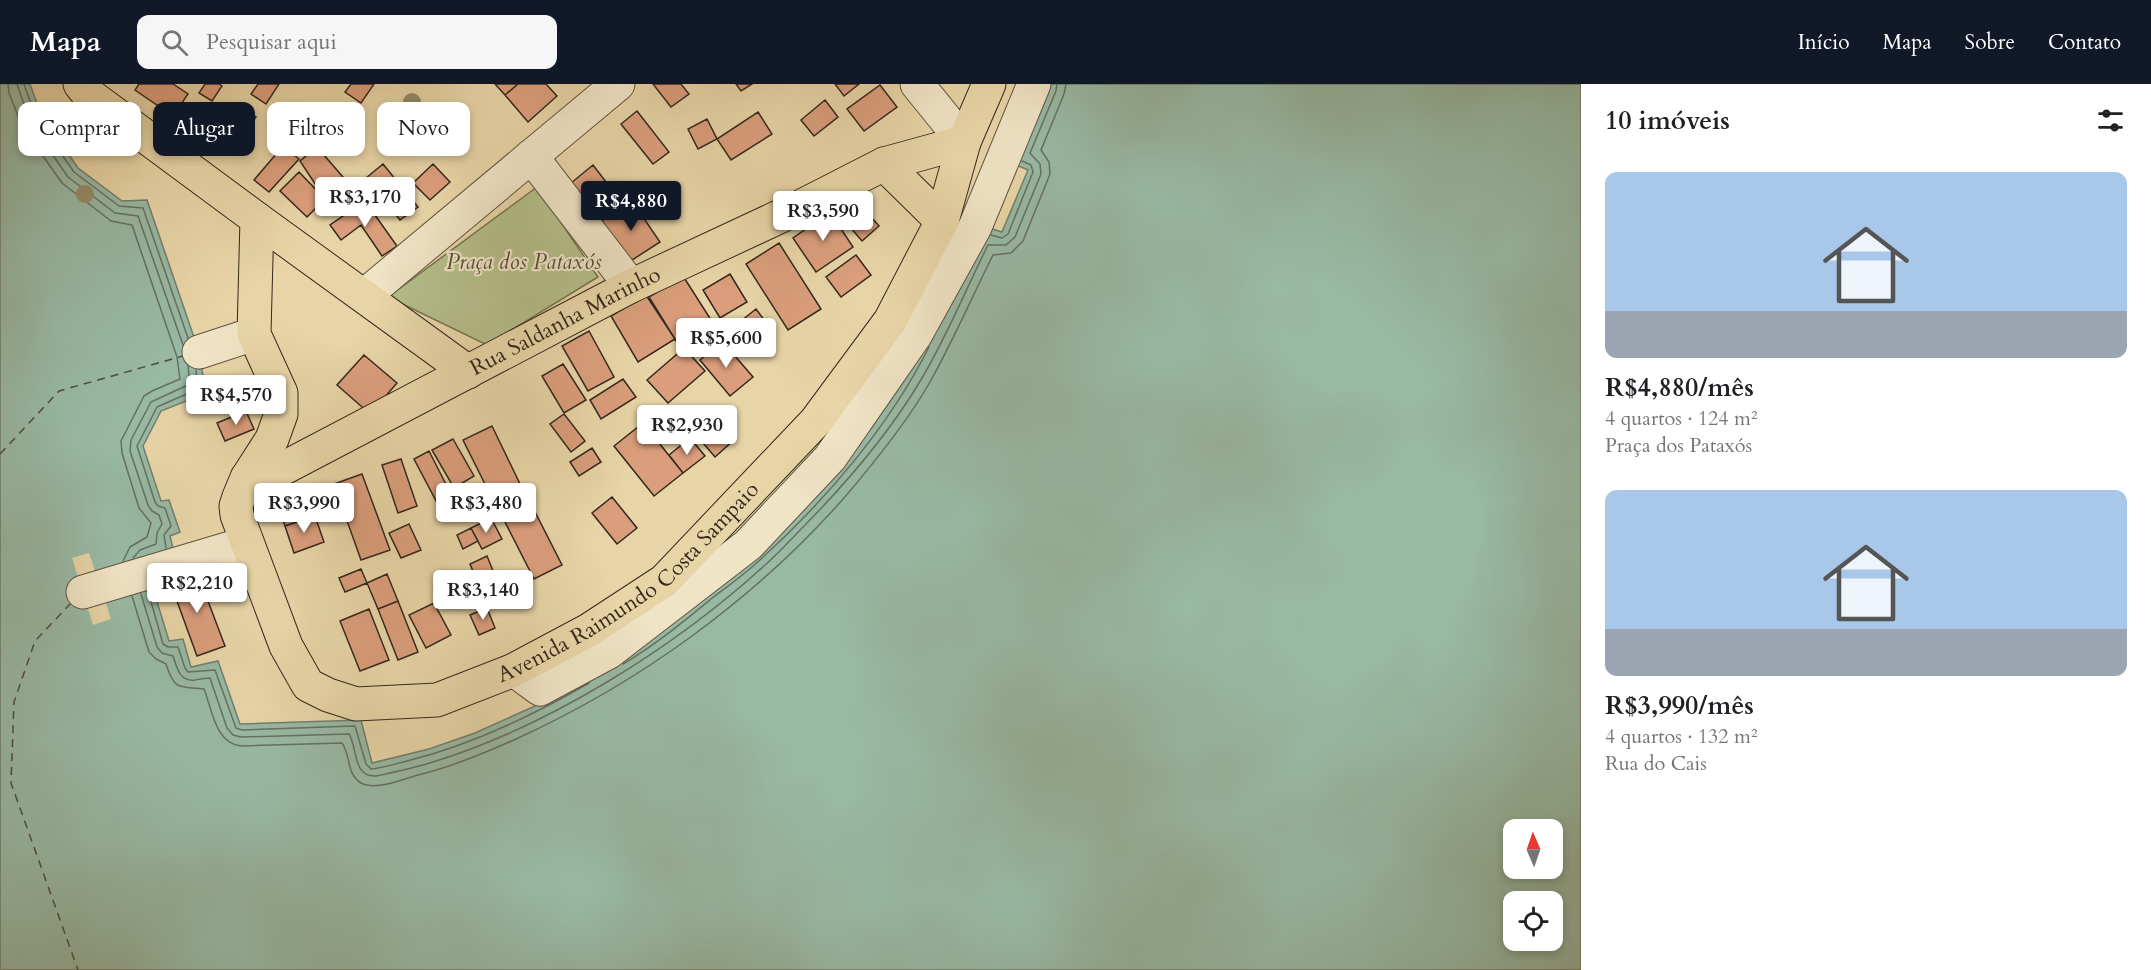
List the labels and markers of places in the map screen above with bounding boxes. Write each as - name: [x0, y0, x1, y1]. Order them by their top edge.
- pin: R$3,170: [310, 177, 420, 228]
- pin: R$4,880: [576, 181, 686, 232]
- pin: R$3,590: [768, 191, 878, 242]
- pin: R$5,600: [671, 318, 781, 369]
- pin: R$4,570: [181, 375, 291, 426]
- pin: R$2,930: [632, 405, 742, 456]
- pin: R$3,990: [249, 483, 359, 534]
- pin: R$3,480: [431, 483, 541, 534]
- pin: R$2,210: [142, 563, 252, 614]
- pin: R$3,140: [428, 570, 538, 621]

